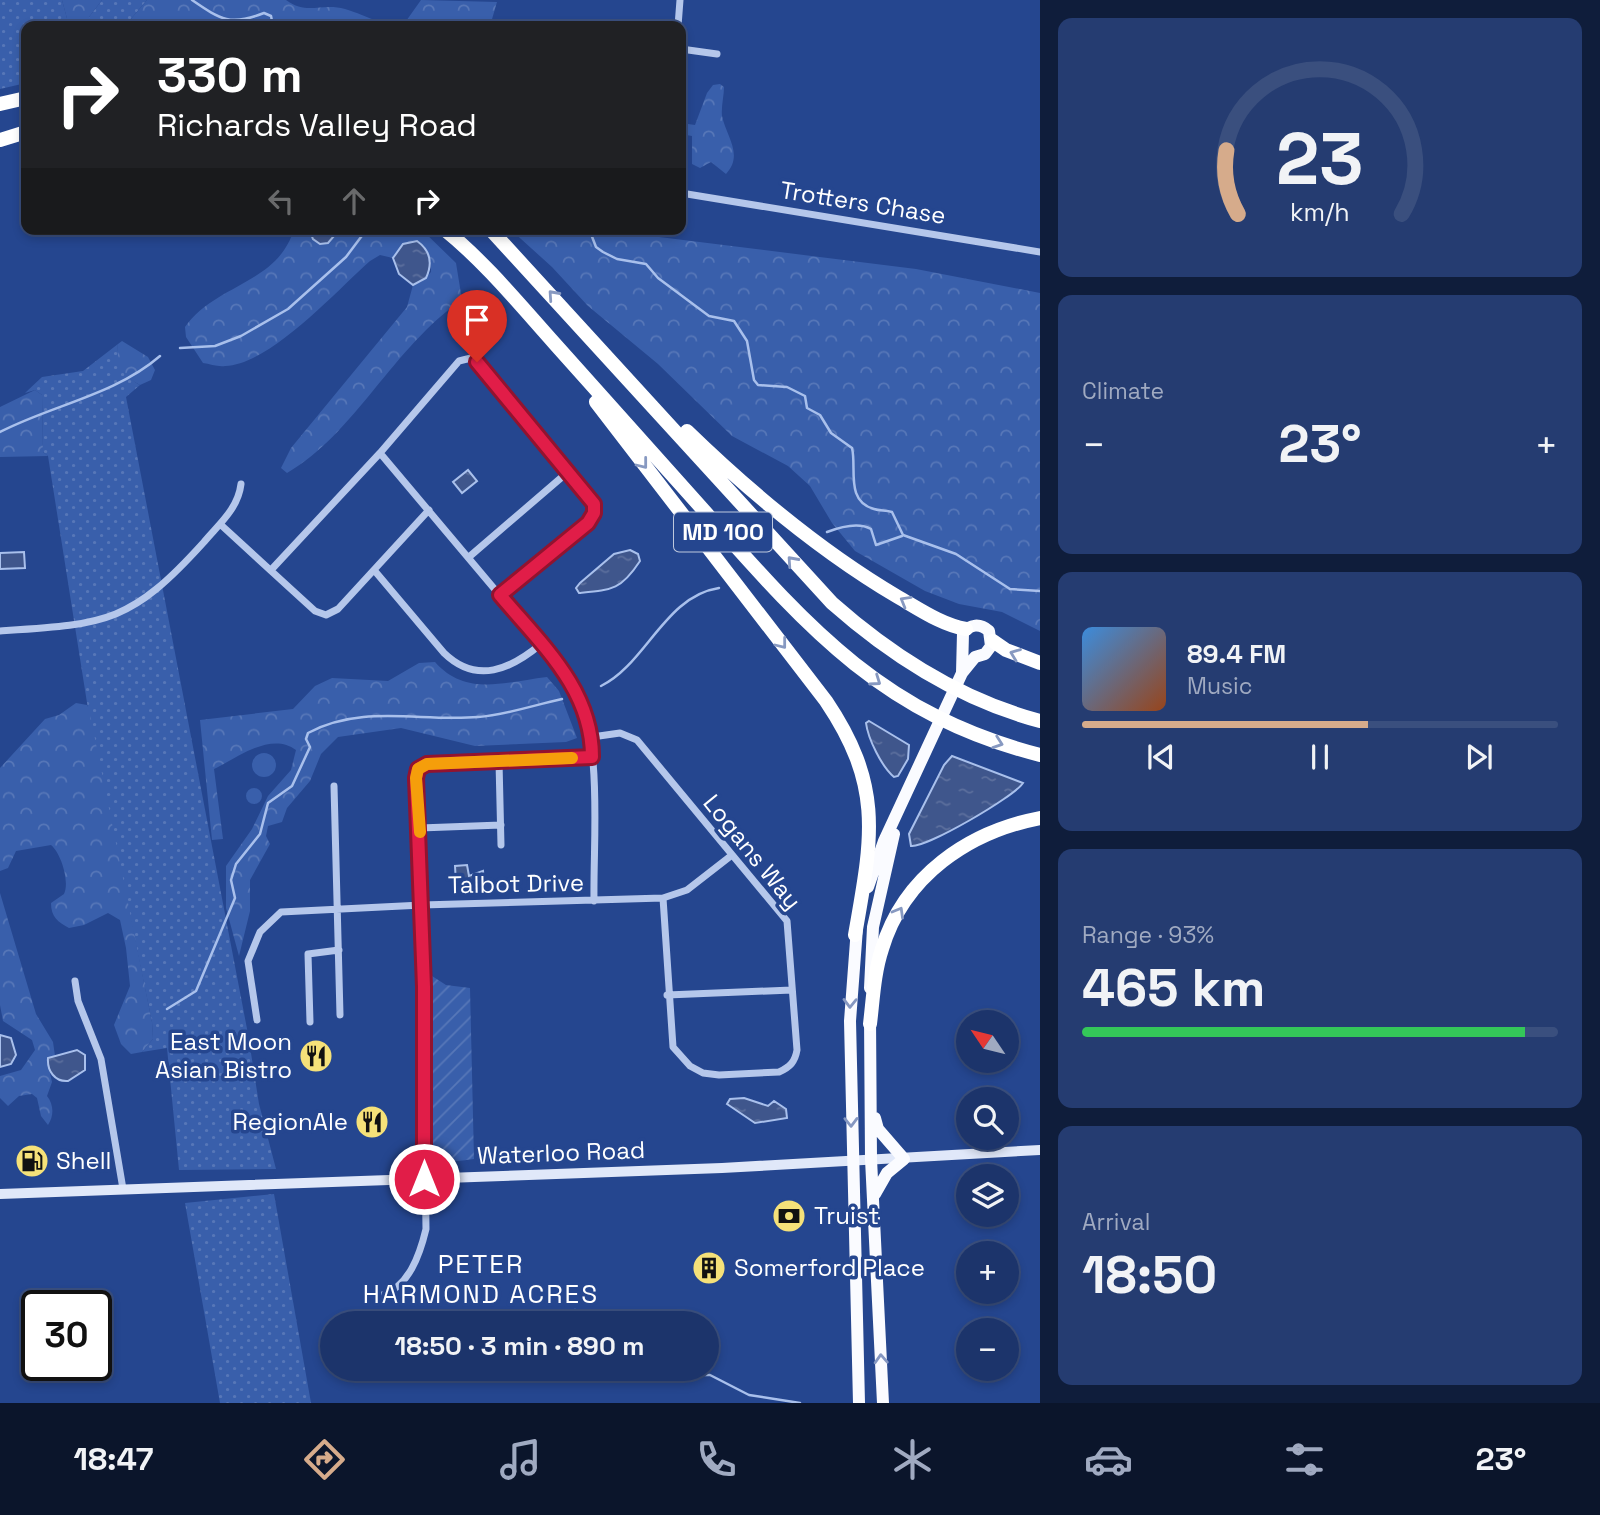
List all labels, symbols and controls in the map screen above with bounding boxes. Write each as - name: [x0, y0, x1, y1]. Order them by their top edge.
- text: 330 m: [157, 44, 303, 106]
- icon: right: [42, 49, 133, 140]
- text: Richards Valley Road: [157, 105, 477, 145]
- text: 23: [1276, 112, 1364, 205]
- street label: Trotters Chase: [778, 174, 948, 231]
- icon: left: [262, 182, 300, 220]
- icon: ahead: [335, 182, 373, 220]
- icon: right: [408, 182, 446, 220]
- text: km/h: [1290, 195, 1350, 227]
- pin: [447, 290, 507, 362]
- one-way arrow: [549, 290, 561, 303]
- icon: arrive: [458, 301, 496, 339]
- text: Climate: [1082, 376, 1164, 406]
- text: 23°: [1279, 411, 1362, 477]
- text: −: [1082, 421, 1106, 469]
- text: +: [1534, 421, 1558, 469]
- one-way arrow: [634, 456, 647, 468]
- road number: MD 100: [674, 512, 772, 552]
- one-way arrow: [788, 556, 800, 569]
- one-way arrow: [899, 596, 912, 609]
- one-way arrow: [773, 636, 786, 649]
- text: 89.4 FM: [1187, 637, 1286, 671]
- one-way arrow: [1010, 648, 1022, 662]
- text: Music: [1187, 671, 1252, 701]
- one-way arrow: [869, 673, 882, 686]
- one-way arrow: [992, 735, 1004, 749]
- icon: previous: [1142, 738, 1180, 776]
- icon: pause: [1301, 738, 1339, 776]
- icon: next: [1460, 738, 1498, 776]
- street label: Logans Way: [696, 788, 808, 916]
- street label: Talbot Drive: [448, 867, 584, 900]
- one-way arrow: [891, 906, 904, 919]
- text: Range · 93%: [1082, 920, 1214, 950]
- text: 465 km: [1082, 955, 1265, 1021]
- one-way arrow: [842, 998, 858, 1009]
- north arrow: [956, 1010, 1018, 1073]
- map controls: [956, 1010, 1019, 1381]
- place label: East Moon Asian Bistro: [155, 1026, 292, 1085]
- restaurant icon: East Moon Asian Bistro: [297, 1037, 335, 1075]
- button: search: [956, 1087, 1019, 1150]
- restaurant icon: RegionAle: [353, 1103, 391, 1141]
- place label: RegionAle: [233, 1106, 348, 1137]
- one-way arrow: [843, 1117, 859, 1128]
- street label: Waterloo Road: [476, 1134, 646, 1171]
- fuel station icon: Shell: [13, 1142, 51, 1180]
- position arrow: [387, 1142, 461, 1216]
- place label: Shell: [56, 1145, 111, 1176]
- button: layers: [956, 1164, 1019, 1227]
- bank icon: Truist: [770, 1197, 808, 1235]
- place label: Truist: [814, 1200, 879, 1231]
- text: Arrival: [1082, 1207, 1150, 1237]
- button: +: [956, 1241, 1019, 1304]
- text: 18:50: [1082, 1242, 1217, 1308]
- district label: PETER HARMOND ACRES: [363, 1247, 599, 1311]
- building icon: Somerford Place: [690, 1249, 728, 1287]
- place label: Somerford Place: [734, 1252, 925, 1283]
- speed limit sign: 30: [21, 1290, 112, 1381]
- button: −: [956, 1318, 1019, 1381]
- text: 18:50 · 3 min · 890 m: [394, 1329, 645, 1363]
- one-way arrow: [873, 1353, 888, 1364]
- icon: directions: [300, 1435, 349, 1484]
- icon: music: [496, 1435, 545, 1484]
- icon: phone: [692, 1435, 741, 1484]
- icon: climate: [888, 1435, 937, 1484]
- icon: car: [1084, 1435, 1133, 1484]
- icon: filters: [1280, 1435, 1329, 1484]
- text: 18:47: [73, 1439, 153, 1479]
- text: 23°: [1475, 1439, 1526, 1479]

